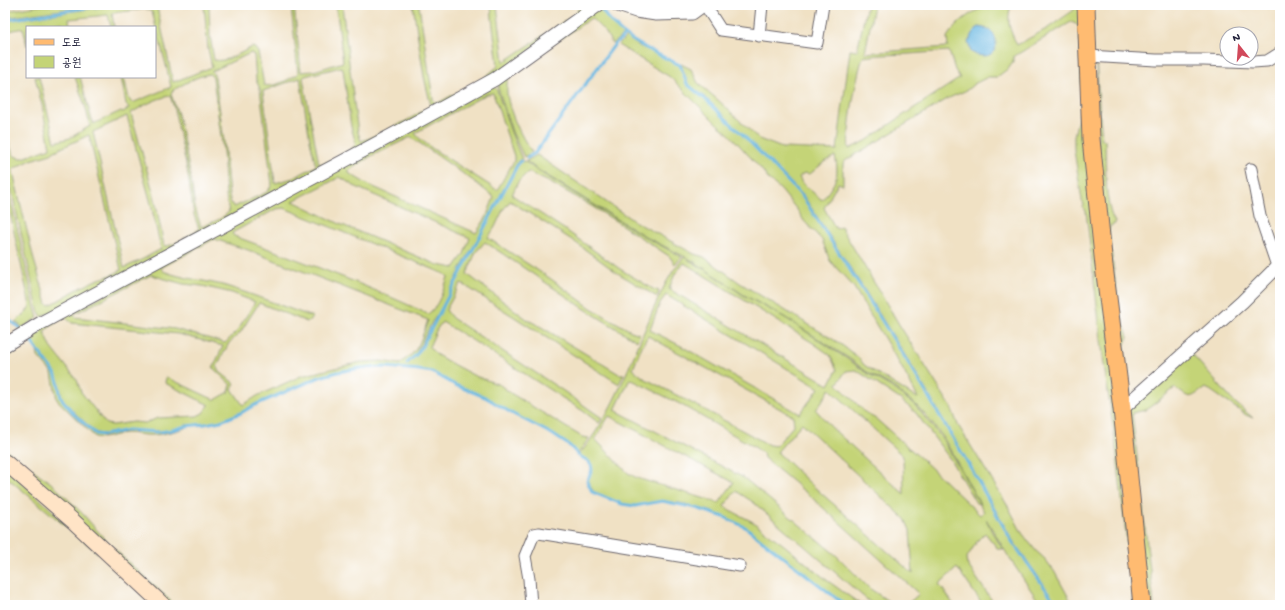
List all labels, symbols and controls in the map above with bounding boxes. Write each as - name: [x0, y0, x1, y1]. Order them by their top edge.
- legend: [26, 26, 156, 78]
- north arrow: [1219, 26, 1259, 66]
- text: N: [1231, 32, 1242, 45]
- text: 도로: [62, 37, 81, 51]
- text: 공원: [62, 57, 81, 71]

